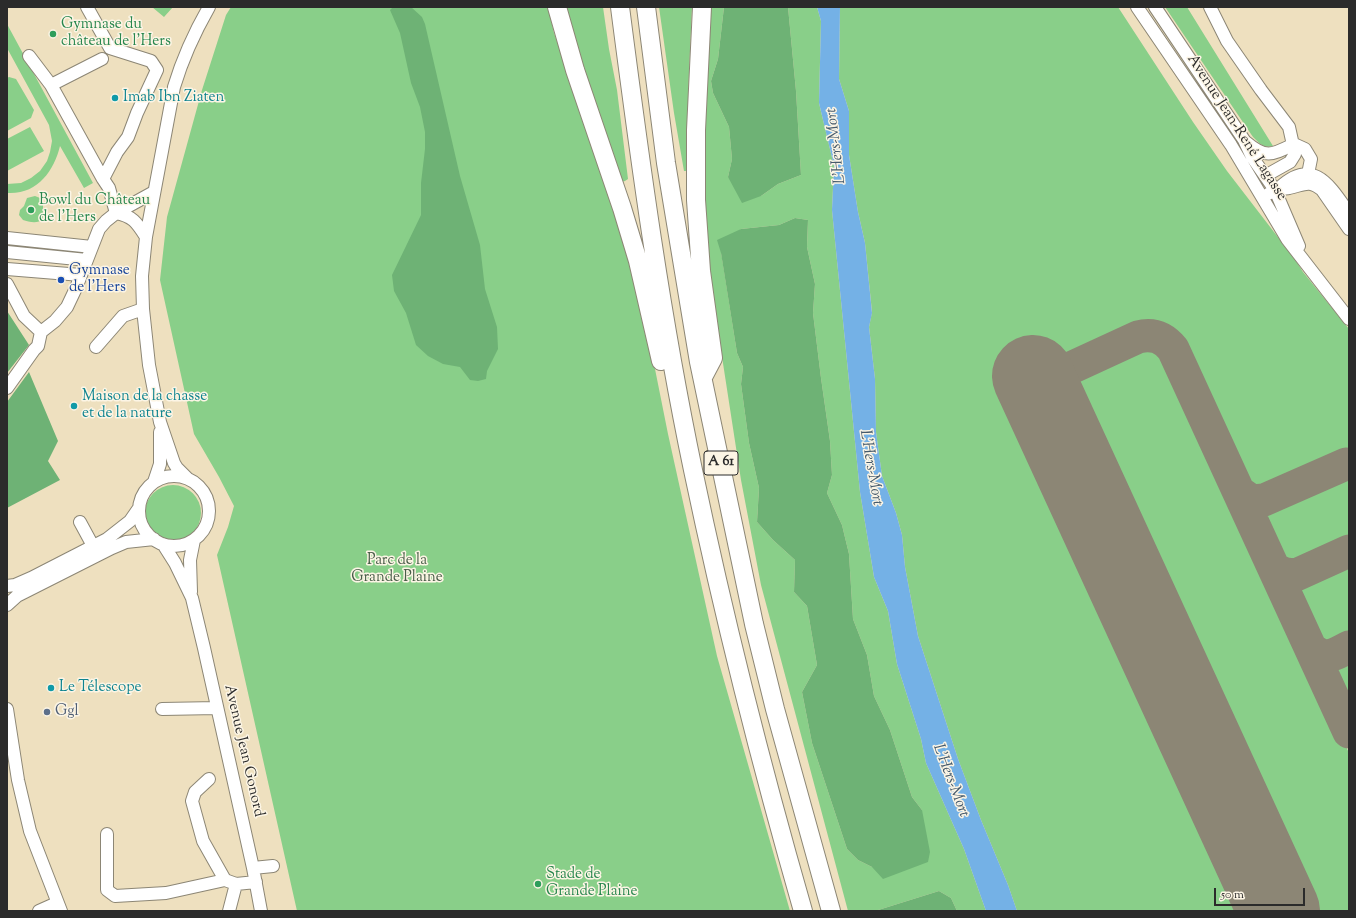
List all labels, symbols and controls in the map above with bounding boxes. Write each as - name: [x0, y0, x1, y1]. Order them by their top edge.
- place label: Gymnase du château de l'Hers: [61, 16, 171, 51]
- marker: Gymnase du château de l'Hers: [48, 29, 58, 39]
- street label: Avenue Jean-René Lagasse: [1182, 52, 1290, 204]
- place label: Imab Ibn Ziaten: [123, 89, 224, 107]
- marker: Imab Ibn Ziaten: [110, 93, 120, 103]
- water label: L'Hers-Mort: [823, 107, 851, 185]
- place label: Bowl du Château de l'Hers: [39, 192, 150, 227]
- marker: Bowl du Château de l'Hers: [26, 205, 36, 215]
- place label: Gymnase de l'Hers: [69, 262, 130, 297]
- marker: Gymnase de l'Hers: [56, 275, 66, 285]
- place label: Maison de la chasse et de la nature: [82, 388, 207, 423]
- marker: Maison de la chasse et de la nature: [69, 401, 79, 411]
- water label: L'Hers-Mort: [854, 428, 886, 508]
- road number: A 61: [704, 451, 738, 475]
- park label: Parc de la Grande Plaine: [351, 552, 443, 587]
- place label: Le Télescope: [59, 679, 141, 697]
- marker: Le Télescope: [46, 683, 56, 693]
- street label: Avenue Jean Gonord: [219, 683, 267, 819]
- place label: Ggl: [55, 703, 79, 721]
- marker: Ggl: [42, 707, 52, 717]
- water label: L'Hers-Mort: [927, 742, 973, 820]
- place label: Stade de Grande Plaine: [546, 866, 638, 901]
- marker: Stade de Grande Plaine: [533, 879, 543, 889]
- scale bar: [1216, 880, 1307, 906]
- text: 50 m: [1221, 886, 1244, 904]

